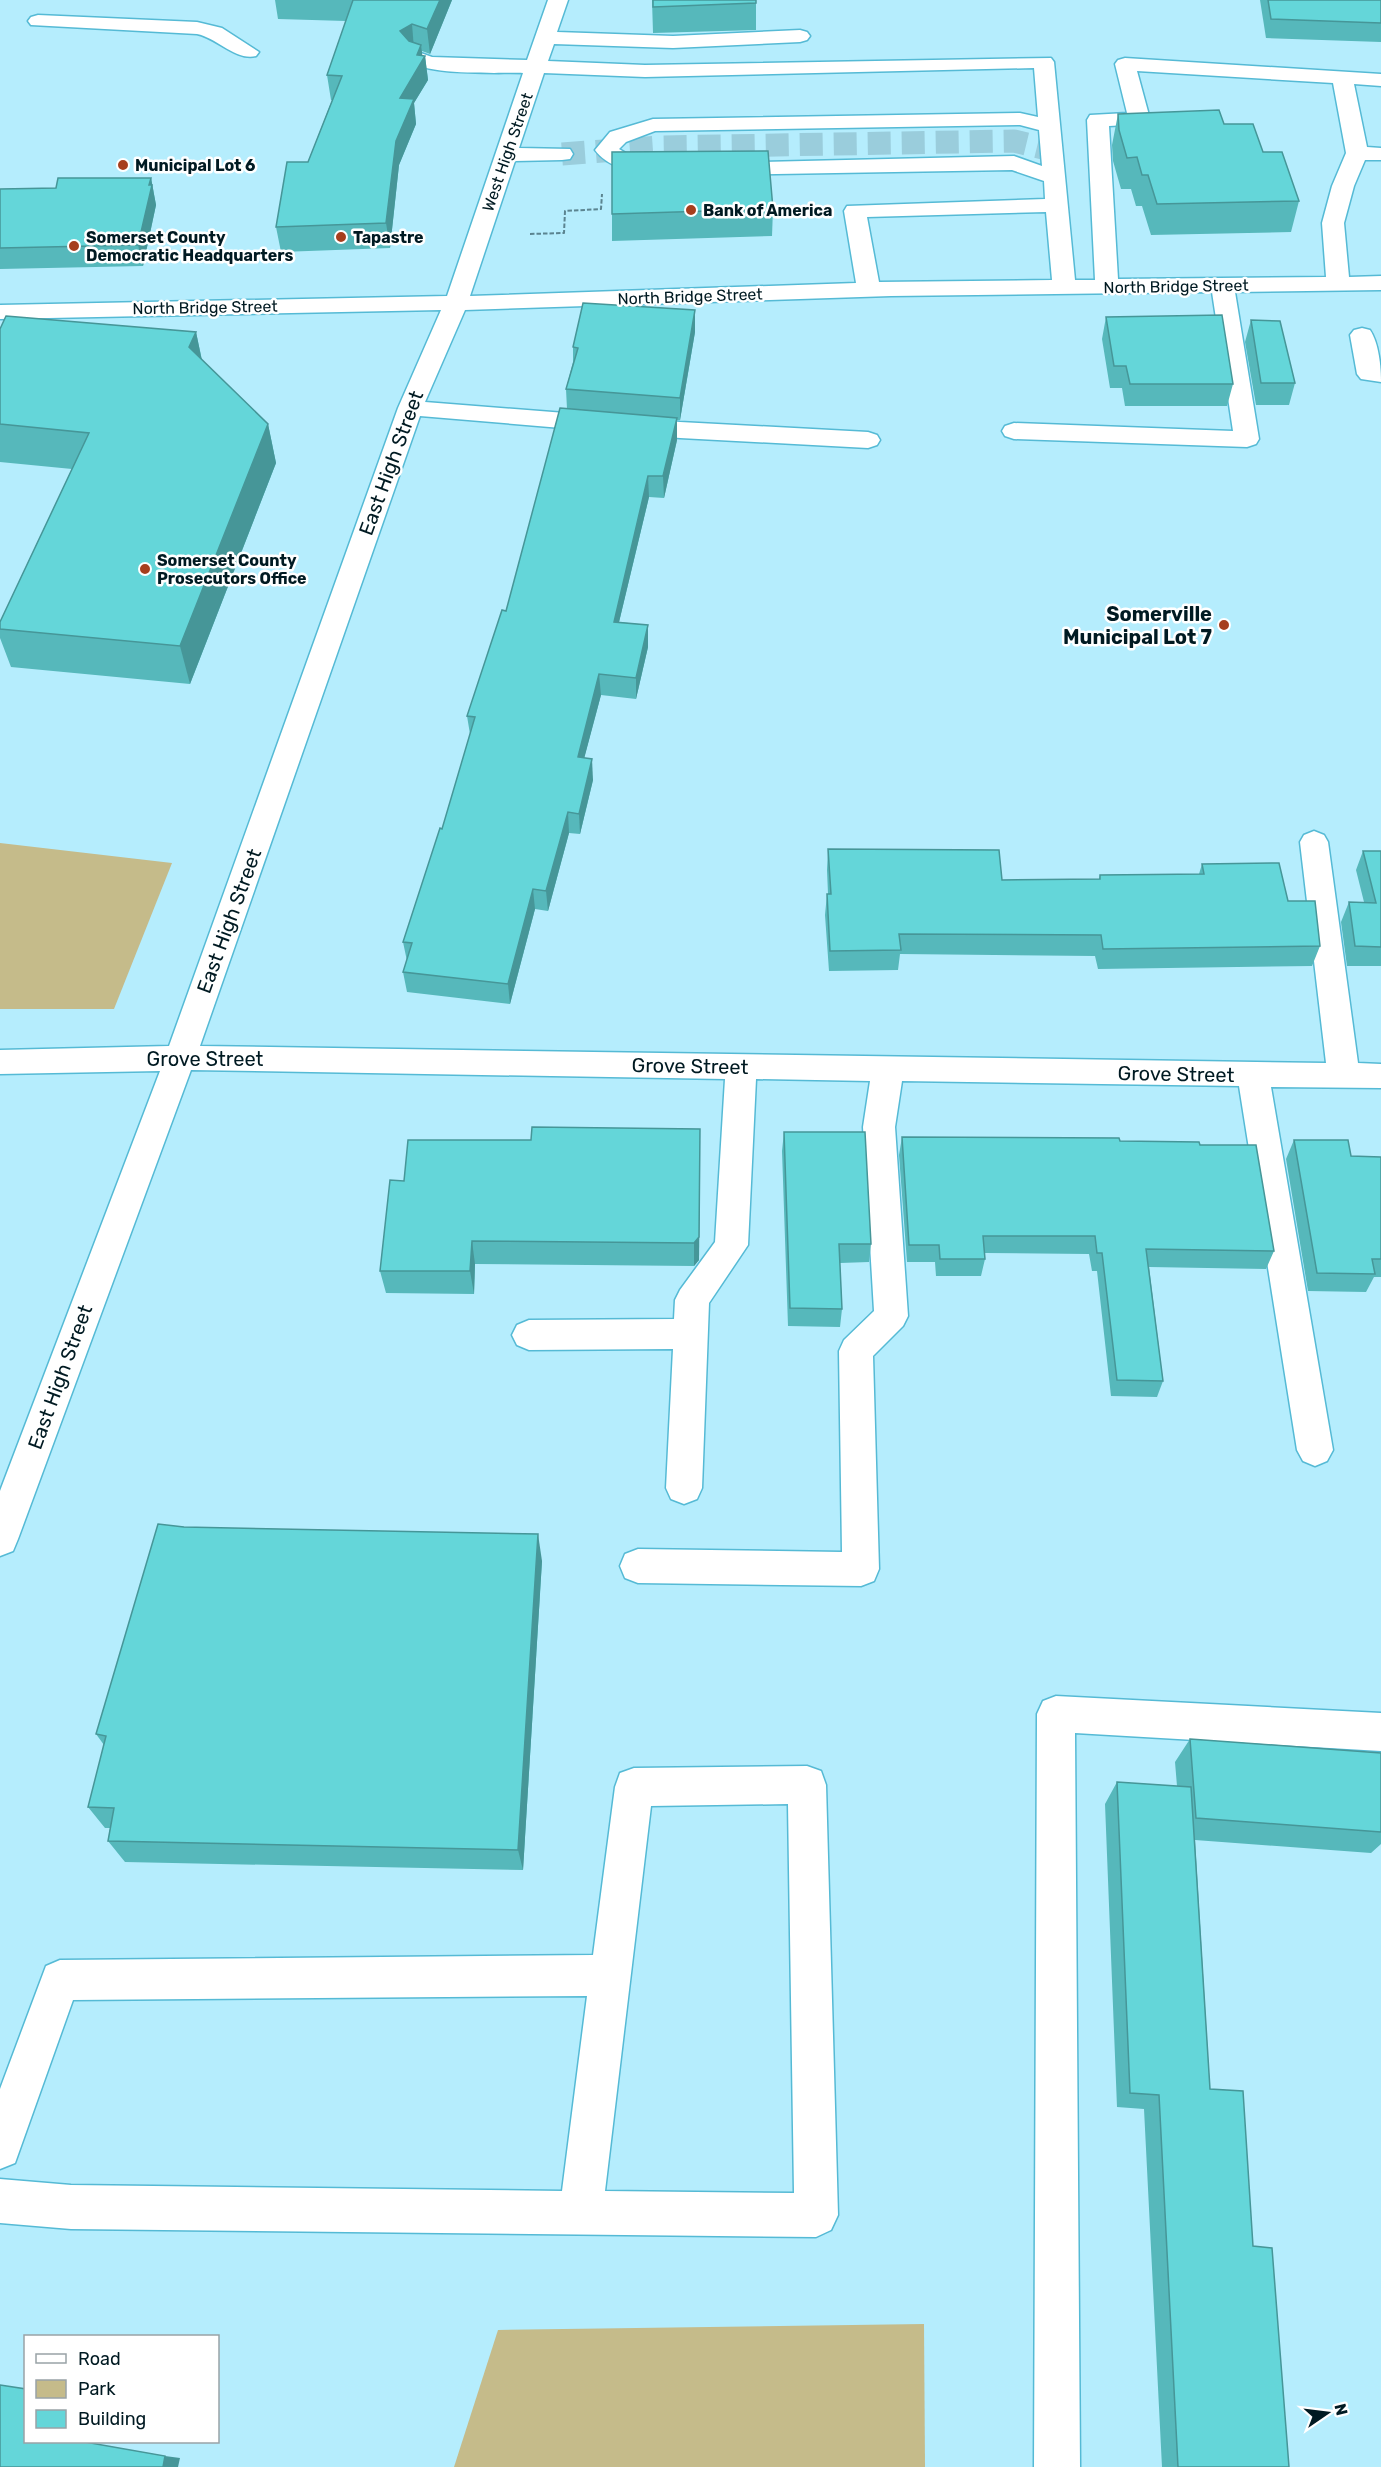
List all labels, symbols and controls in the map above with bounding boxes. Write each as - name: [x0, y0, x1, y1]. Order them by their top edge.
- street label: West High Street: [478, 90, 537, 214]
- place label: Municipal Lot 6: [135, 156, 255, 175]
- marker: Municipal Lot 6: [116, 158, 130, 172]
- place label: Bank of America: [703, 201, 833, 220]
- marker: Bank of America: [684, 203, 698, 217]
- place label: Somerset County Democratic Headquarters: [86, 228, 293, 265]
- place label: Tapastre: [353, 228, 424, 247]
- marker: Tapastre: [334, 230, 348, 244]
- marker: Somerset County Democratic Headquarters: [67, 239, 81, 253]
- street label: North Bridge Street: [1103, 276, 1249, 297]
- street label: North Bridge Street: [617, 284, 763, 309]
- street label: North Bridge Street: [132, 297, 278, 318]
- street label: East High Street: [354, 387, 428, 539]
- place label: Somerset County Prosecutors Office: [157, 551, 307, 588]
- marker: Somerset County Prosecutors Office: [138, 562, 152, 576]
- place label: Somerville Municipal Lot 7: [1063, 602, 1212, 649]
- marker: Somerville Municipal Lot 7: [1217, 618, 1231, 632]
- street label: East High Street: [192, 845, 266, 997]
- street label: Grove Street: [147, 1047, 264, 1071]
- street label: Grove Street: [631, 1053, 749, 1079]
- street label: Grove Street: [1117, 1061, 1235, 1087]
- street label: East High Street: [23, 1301, 97, 1453]
- legend: [24, 2335, 219, 2443]
- text: Road: [78, 2348, 121, 2370]
- text: Park: [78, 2378, 116, 2400]
- north arrow: [1297, 2383, 1357, 2443]
- text: N: [1330, 2402, 1352, 2417]
- text: Building: [78, 2408, 146, 2430]

